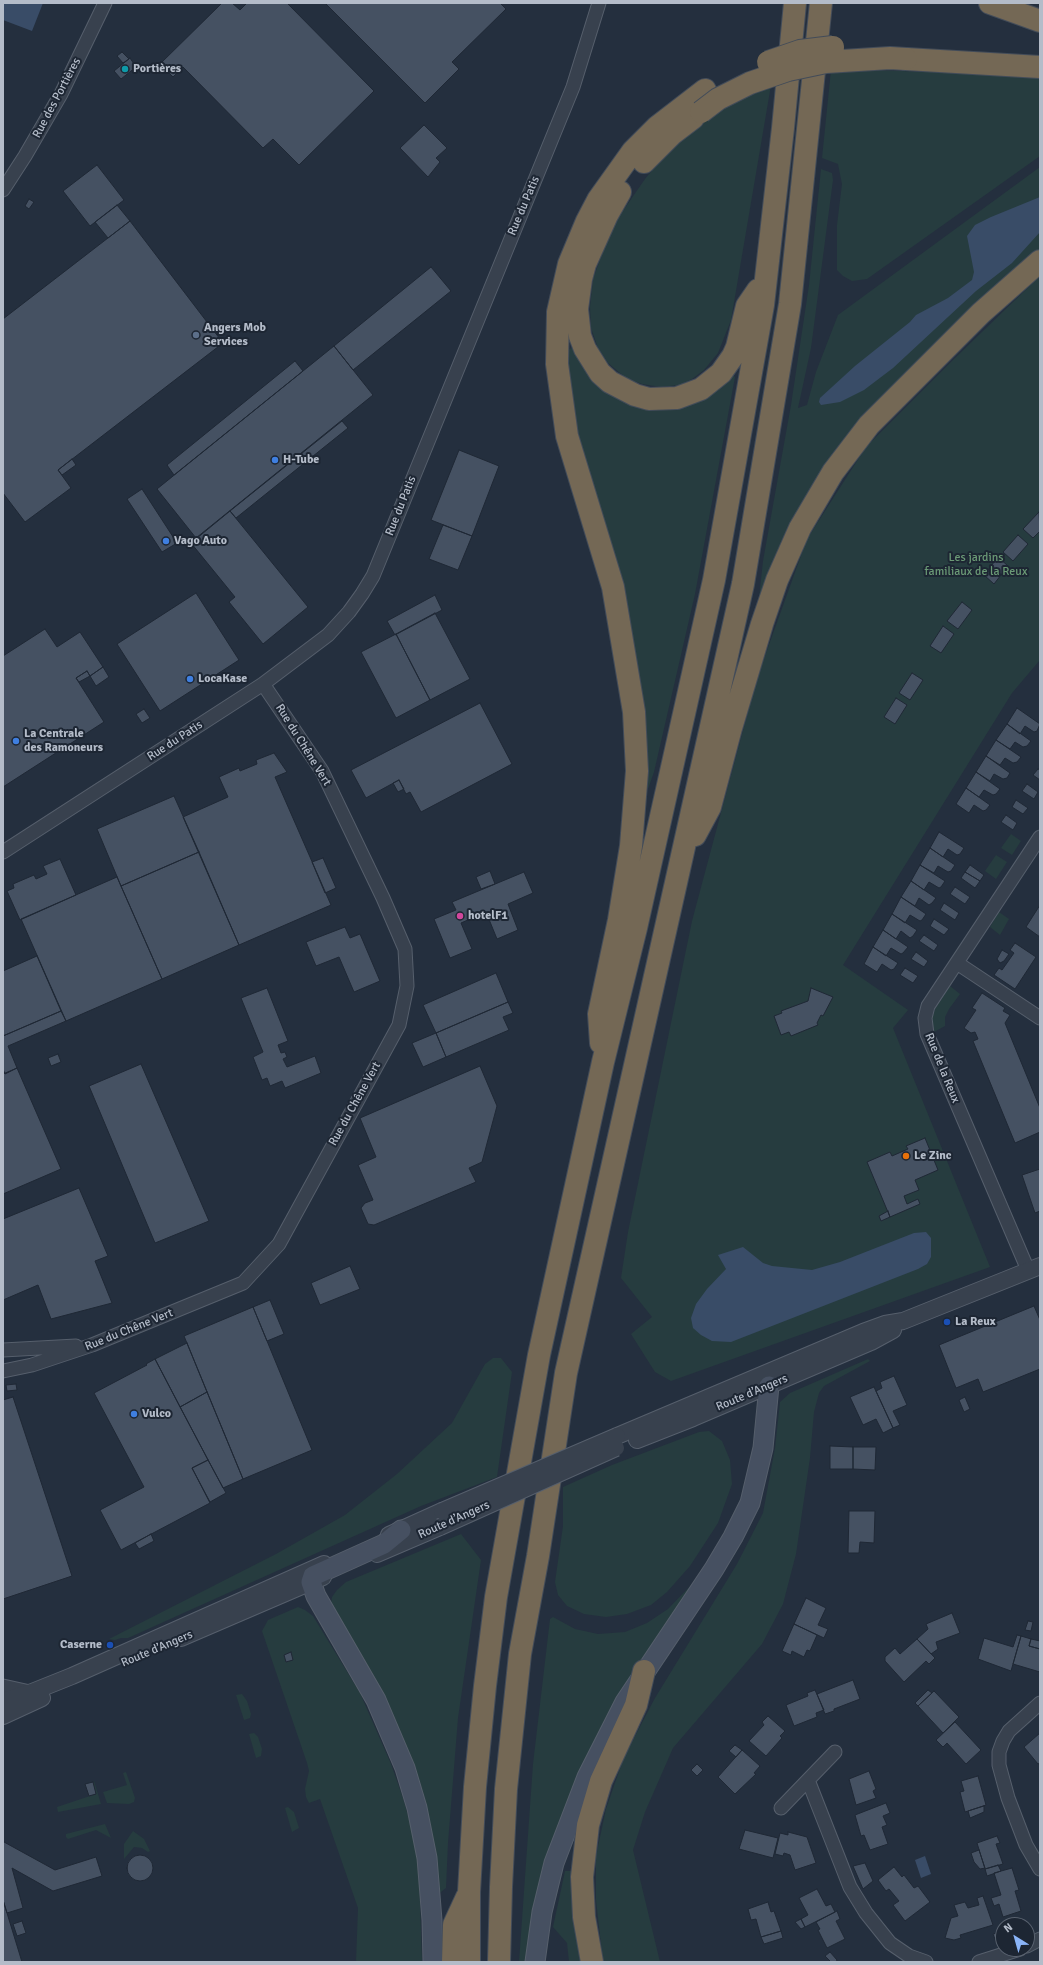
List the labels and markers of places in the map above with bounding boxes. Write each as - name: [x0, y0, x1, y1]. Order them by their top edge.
- place label: Portières: [133, 62, 181, 76]
- marker: Portières: [120, 64, 130, 74]
- place label: Angers Mob Services: [204, 321, 266, 349]
- marker: Angers Mob Services: [191, 330, 201, 340]
- place label: H-Tube: [283, 453, 319, 467]
- marker: H-Tube: [270, 455, 280, 465]
- place label: Vago Auto: [174, 534, 227, 548]
- marker: Vago Auto: [161, 536, 171, 546]
- place label: LocaKase: [198, 672, 247, 686]
- marker: LocaKase: [185, 674, 195, 684]
- place label: La Centrale des Ramoneurs: [24, 727, 103, 755]
- marker: La Centrale des Ramoneurs: [11, 736, 21, 746]
- place label: hotelF1: [468, 909, 508, 923]
- marker: hotelF1: [455, 911, 465, 921]
- place label: Le Zinc: [914, 1149, 952, 1163]
- marker: Le Zinc: [901, 1151, 911, 1161]
- place label: La Reux: [955, 1315, 996, 1329]
- marker: La Reux: [942, 1317, 952, 1327]
- place label: Vulco: [142, 1407, 171, 1421]
- marker: Vulco: [129, 1409, 139, 1419]
- place label: Caserne: [60, 1638, 102, 1652]
- marker: Caserne: [105, 1640, 115, 1650]

